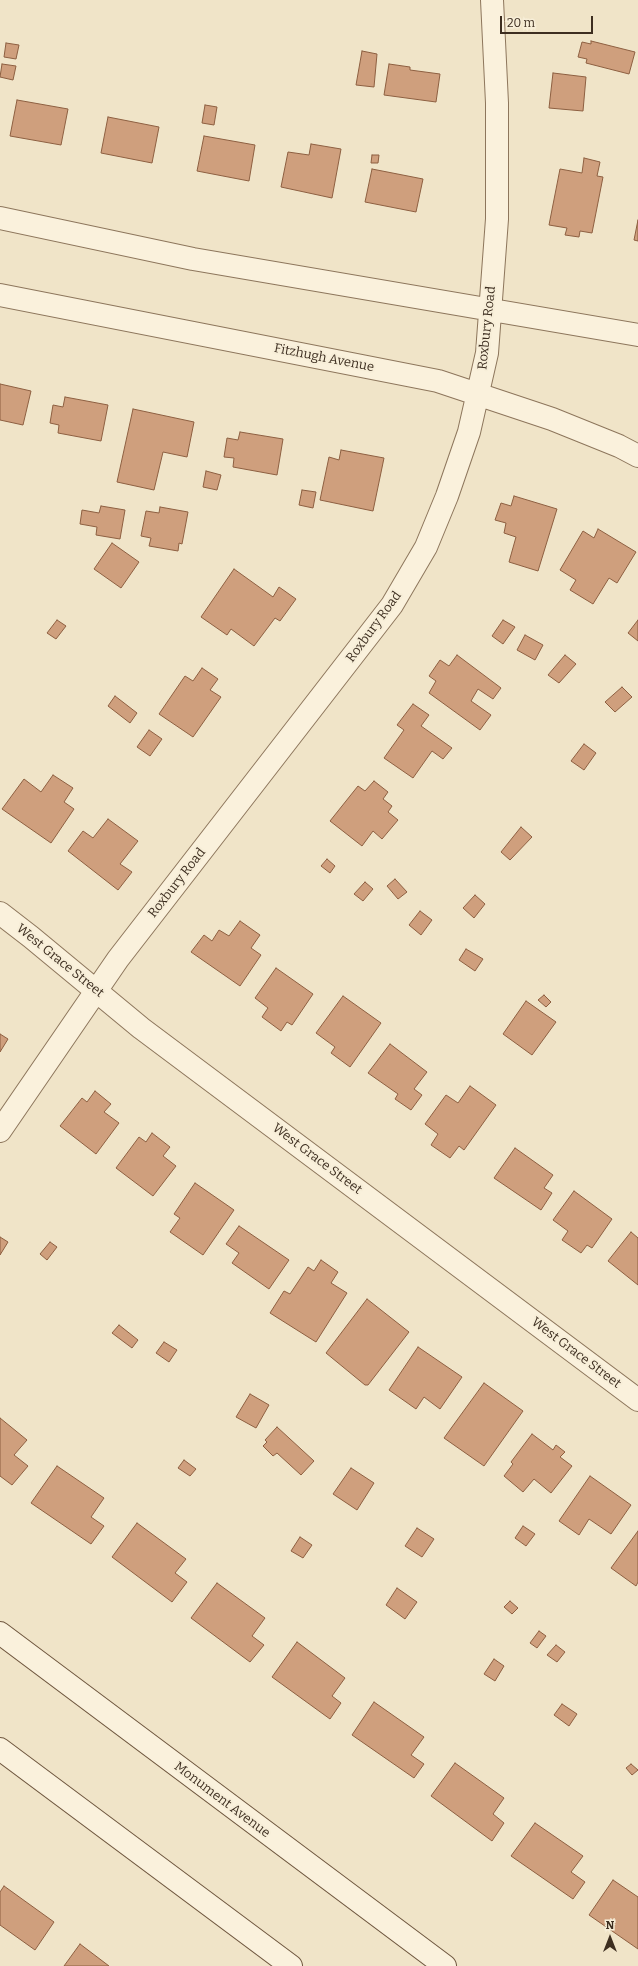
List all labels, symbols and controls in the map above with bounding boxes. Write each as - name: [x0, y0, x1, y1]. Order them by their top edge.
- scale bar: [502, 8, 595, 34]
- text: 20 m: [507, 16, 535, 30]
- street label: Roxbury Road: [475, 286, 499, 370]
- street label: Fitzhugh Avenue: [273, 341, 375, 375]
- street label: Roxbury Road: [343, 589, 405, 665]
- street label: Roxbury Road: [145, 845, 209, 921]
- street label: West Grace Street: [13, 921, 107, 1001]
- street label: West Grace Street: [269, 1120, 365, 1198]
- street label: West Grace Street: [528, 1314, 624, 1392]
- street label: Monument Avenue: [171, 1759, 273, 1841]
- north arrow: [590, 1918, 630, 1958]
- text: N: [606, 1919, 614, 1932]

